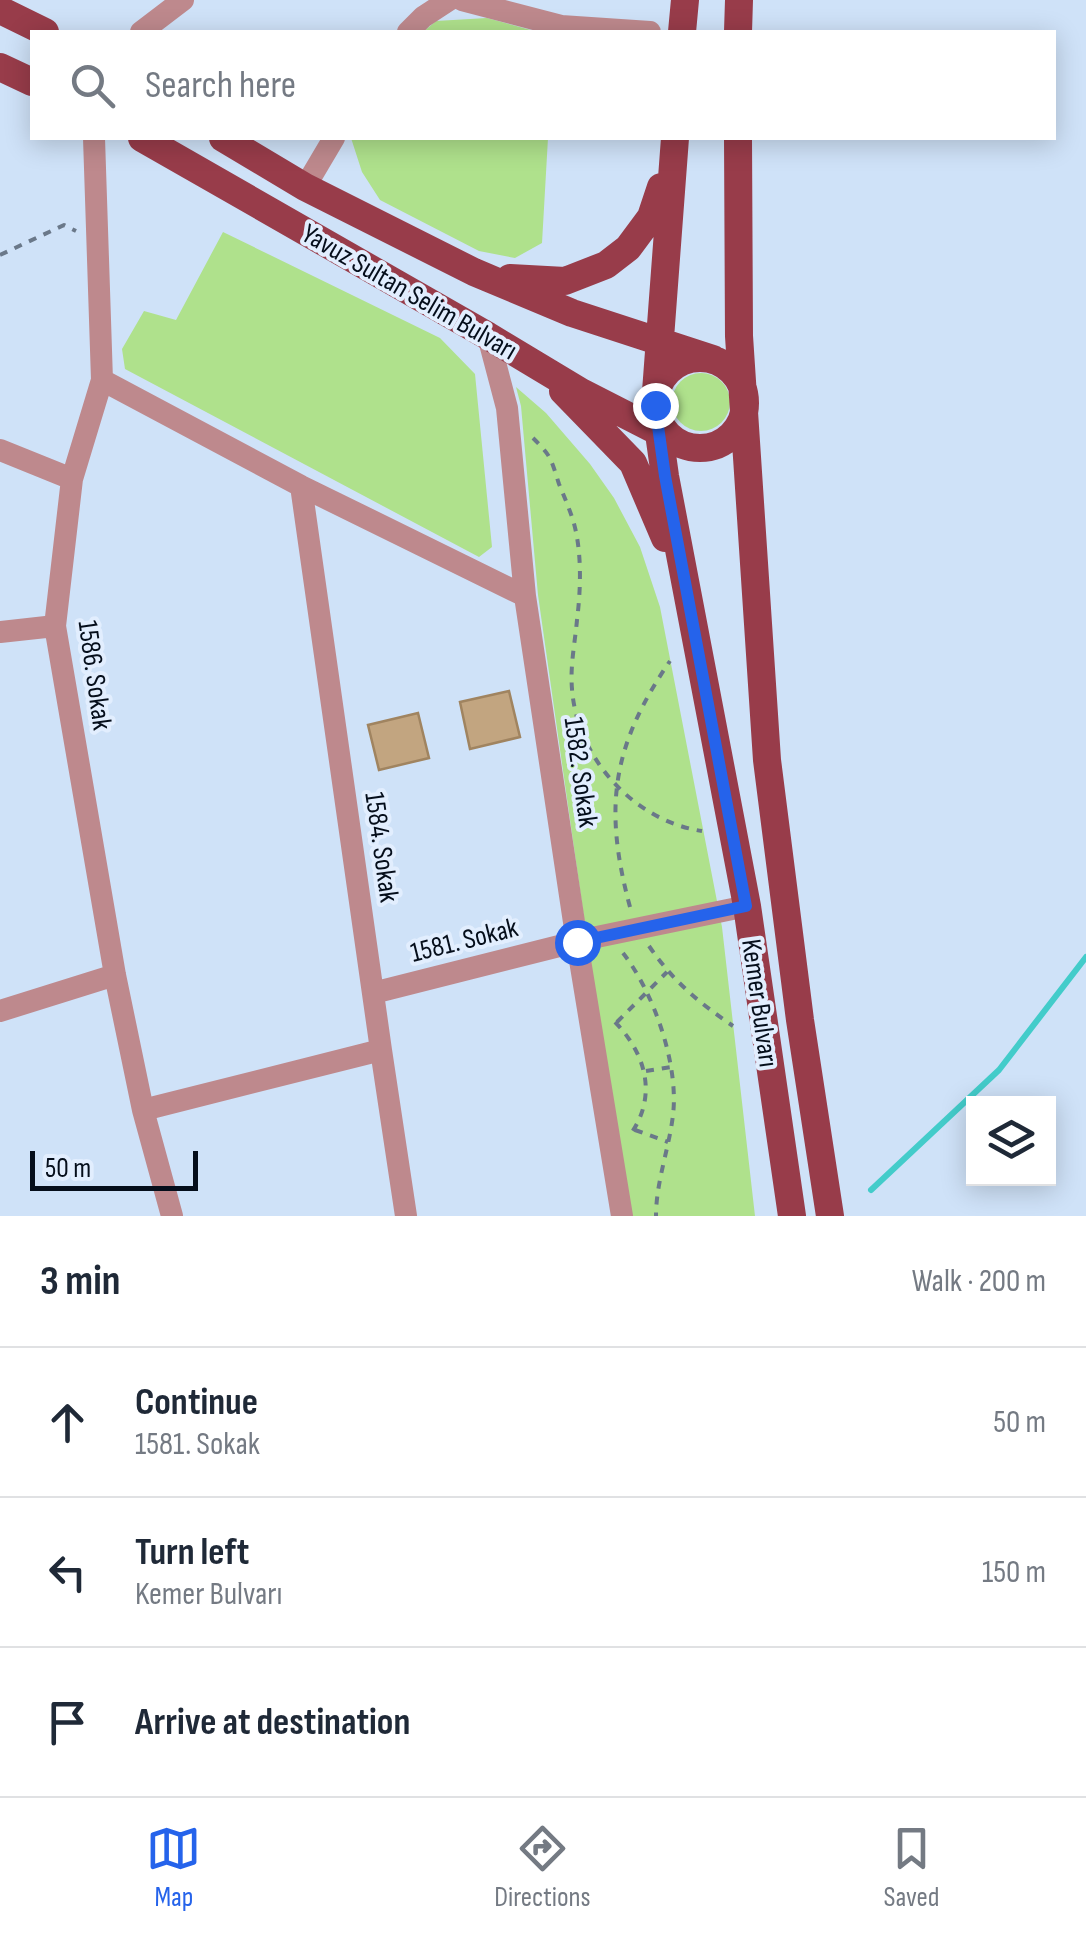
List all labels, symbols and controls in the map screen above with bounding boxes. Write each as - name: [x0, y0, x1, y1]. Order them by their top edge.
- search box: [30, 30, 1056, 140]
- icon: search: [65, 58, 120, 113]
- text: Search here: [145, 63, 296, 108]
- street label: Yavuz Sultan Selim Bulvarı: [296, 217, 523, 367]
- route end: [633, 383, 679, 429]
- street label: 1586. Sokak: [70, 618, 119, 732]
- street label: 1582. Sokak: [556, 715, 605, 830]
- street label: 1584. Sokak: [357, 790, 406, 905]
- street label: 1581. Sokak: [407, 911, 522, 970]
- route start: [555, 920, 601, 966]
- street label: Kemer Bulvarı: [734, 937, 785, 1069]
- map controls: [966, 1096, 1056, 1186]
- button: layers: [966, 1096, 1056, 1186]
- scale bar: [30, 1146, 198, 1190]
- text: 50 m: [45, 1152, 91, 1185]
- text: 3 min: [40, 1256, 120, 1307]
- text: Walk · 200 m: [912, 1262, 1046, 1301]
- text: Continue: [135, 1380, 258, 1425]
- icon: ahead: [40, 1395, 95, 1450]
- text: 50 m: [993, 1403, 1046, 1442]
- text: 1581. Sokak: [135, 1425, 260, 1464]
- text: Turn left: [135, 1530, 249, 1575]
- icon: left: [40, 1545, 95, 1600]
- text: 150 m: [982, 1553, 1046, 1592]
- text: Kemer Bulvarı: [135, 1575, 282, 1614]
- icon: arrive: [40, 1695, 95, 1750]
- text: Arrive at destination: [135, 1700, 410, 1745]
- tab: Map: [146, 1821, 201, 1914]
- tab: Directions: [494, 1821, 591, 1914]
- tab: Saved: [883, 1821, 940, 1914]

